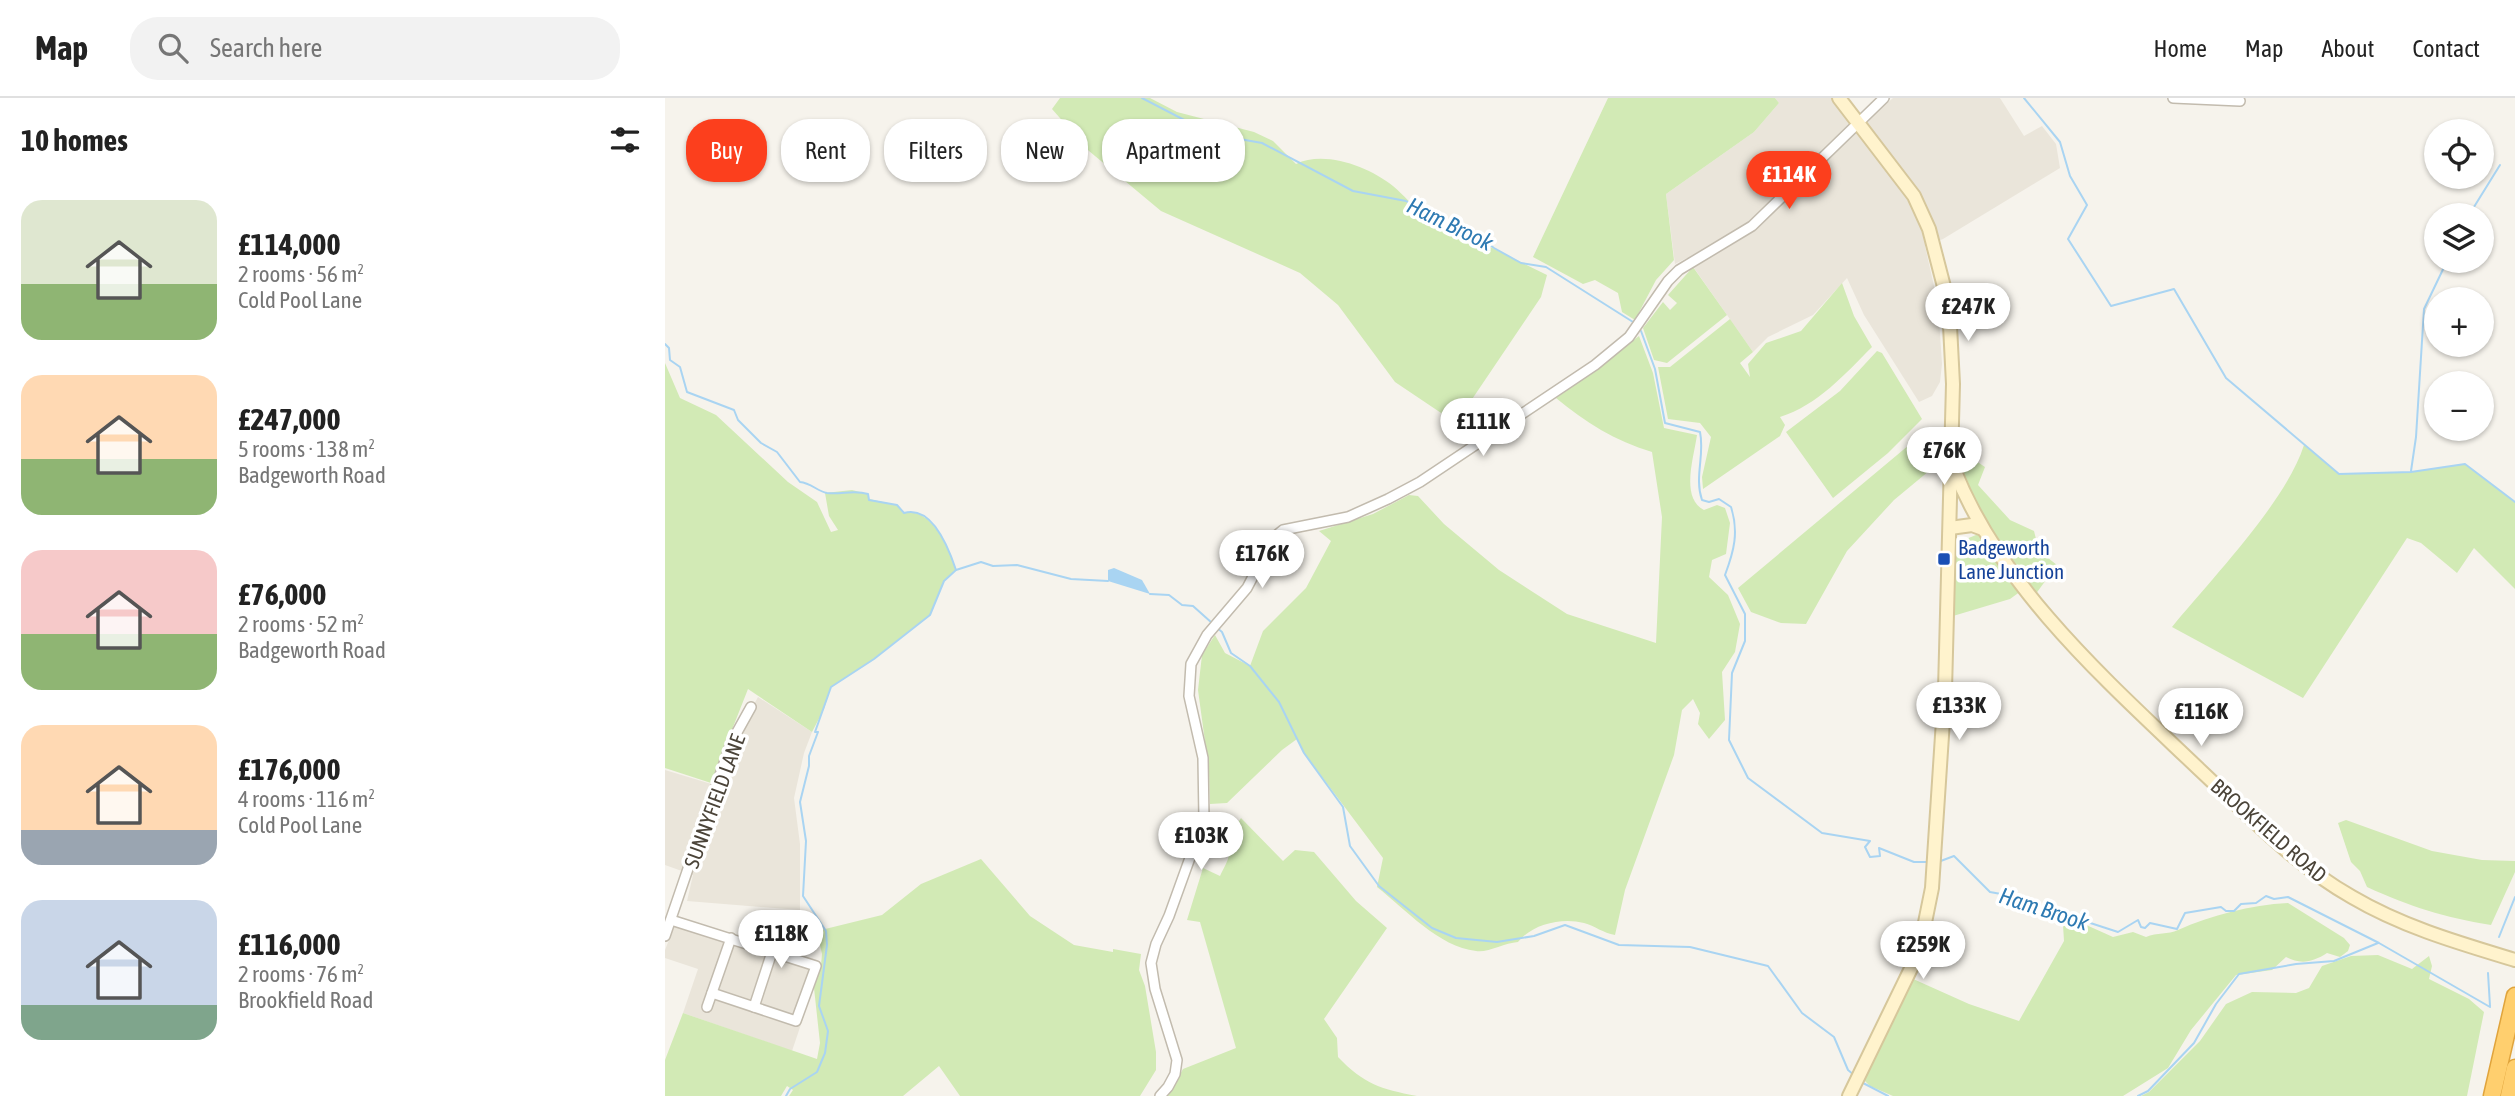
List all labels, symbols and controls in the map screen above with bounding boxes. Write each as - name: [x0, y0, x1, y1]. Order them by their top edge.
- search box: [130, 17, 620, 80]
- text: Map: [35, 29, 88, 67]
- icon: search: [154, 29, 192, 67]
- text: Search here: [210, 33, 322, 63]
- text: Home: [2153, 35, 2207, 62]
- text: Map: [2245, 35, 2283, 62]
- text: About: [2321, 35, 2374, 62]
- text: Contact: [2412, 35, 2480, 62]
- chip: Buy: [686, 119, 767, 182]
- chip: Rent: [781, 119, 870, 182]
- chip: Filters: [884, 119, 987, 182]
- chip: New: [1001, 119, 1088, 182]
- chip: Apartment: [1102, 119, 1245, 182]
- map controls: [2424, 119, 2494, 441]
- button: locate: [2424, 119, 2494, 189]
- icon: filters: [606, 121, 644, 159]
- text: 10 homes: [21, 123, 128, 157]
- pin: £114K: [1740, 152, 1838, 211]
- text: £114K: [1762, 161, 1816, 187]
- water label: Ham Brook: [1403, 192, 1498, 256]
- button: layers: [2424, 203, 2494, 273]
- text: £114,000: [238, 227, 341, 261]
- icon: home: [77, 228, 161, 312]
- text: 2 rooms · 56 m²: [238, 261, 364, 287]
- pin: £247K: [1919, 284, 2017, 343]
- text: Cold Pool Lane: [238, 287, 362, 313]
- button: +: [2424, 287, 2494, 357]
- text: £247K: [1941, 293, 1995, 319]
- button: −: [2424, 371, 2494, 441]
- pin: £111K: [1434, 398, 1532, 458]
- text: £247,000: [238, 402, 341, 436]
- icon: home: [77, 403, 161, 487]
- text: £111K: [1456, 408, 1510, 434]
- pin: £76K: [1903, 428, 1985, 487]
- text: 5 rooms · 138 m²: [238, 436, 375, 462]
- text: £76K: [1923, 437, 1965, 463]
- text: Badgeworth Road: [238, 462, 386, 488]
- pin: £176K: [1213, 531, 1311, 590]
- place label: Badgeworth Lane Junction: [1958, 535, 2064, 583]
- text: £176K: [1235, 540, 1289, 566]
- marker: Badgeworth Lane Junction: [1936, 551, 1952, 567]
- text: £76,000: [238, 577, 326, 611]
- icon: home: [77, 578, 161, 662]
- text: 2 rooms · 52 m²: [238, 611, 364, 637]
- text: Badgeworth Road: [238, 637, 386, 663]
- pin: £133K: [1910, 682, 2008, 742]
- pin: £116K: [2152, 688, 2250, 748]
- text: £133K: [1932, 692, 1986, 718]
- text: £116K: [2174, 698, 2228, 724]
- street label: SUNNYFIELD LANE: [679, 731, 749, 871]
- text: £176,000: [238, 752, 341, 786]
- icon: home: [77, 753, 161, 837]
- street label: BROOKFIELD ROAD: [2206, 773, 2332, 887]
- text: 4 rooms · 116 m²: [238, 786, 375, 812]
- text: Cold Pool Lane: [238, 812, 362, 838]
- pin: £103K: [1152, 812, 1250, 872]
- text: £103K: [1174, 822, 1228, 848]
- water label: Ham Brook: [1996, 882, 2093, 936]
- pin: £118K: [732, 910, 830, 970]
- text: £118K: [754, 920, 808, 946]
- pin: £259K: [1874, 922, 1972, 981]
- text: £116,000: [238, 927, 341, 961]
- icon: home: [77, 928, 161, 1012]
- text: £259K: [1896, 931, 1950, 957]
- text: 2 rooms · 76 m²: [238, 961, 364, 987]
- text: Brookfield Road: [238, 987, 373, 1013]

